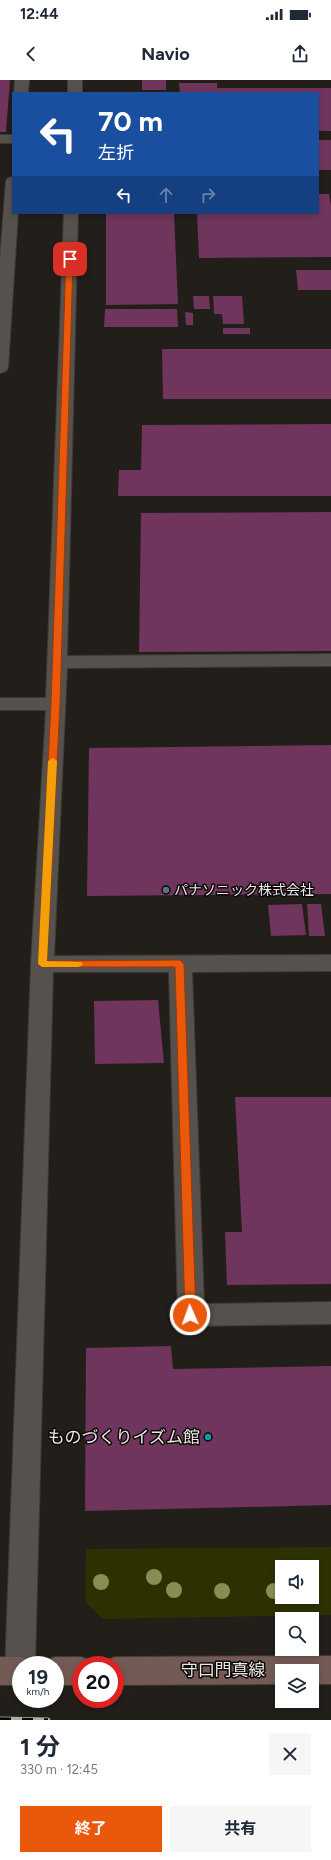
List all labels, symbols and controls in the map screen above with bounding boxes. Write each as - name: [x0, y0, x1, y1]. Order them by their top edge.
- text: 12:44: [20, 5, 59, 23]
- icon: back: [20, 43, 42, 65]
- text: Navio: [141, 43, 190, 65]
- icon: share: [289, 43, 311, 65]
- text: 70 m: [98, 104, 163, 138]
- icon: left: [32, 108, 84, 160]
- text: 左折: [98, 142, 134, 164]
- icon: left: [113, 184, 135, 206]
- icon: ahead: [155, 184, 177, 206]
- icon: right: [197, 184, 219, 206]
- pin: [53, 242, 87, 276]
- icon: arrive: [59, 248, 81, 270]
- place label: パナソニック株式会社: [174, 882, 314, 899]
- marker: パナソニック株式会社: [161, 885, 171, 895]
- position arrow: [169, 1294, 211, 1336]
- place label: ものづくりイズム館: [48, 1427, 200, 1447]
- marker: ものづくりイズム館: [203, 1432, 213, 1442]
- map controls: [275, 1560, 319, 1708]
- button: sound: [275, 1560, 319, 1604]
- button: search: [275, 1612, 319, 1656]
- speed limit sign: 20: [72, 1656, 124, 1708]
- street label: 守口門真線: [181, 1660, 266, 1680]
- button: layers: [275, 1664, 319, 1708]
- text: 19: [28, 1665, 48, 1689]
- text: km/h: [27, 1685, 49, 1698]
- text: 1 分: [20, 1732, 60, 1761]
- button: close: [269, 1733, 311, 1775]
- text: 330 m · 12:45: [20, 1762, 98, 1777]
- button: 終了: [20, 1806, 162, 1852]
- button: 共有: [170, 1806, 311, 1852]

